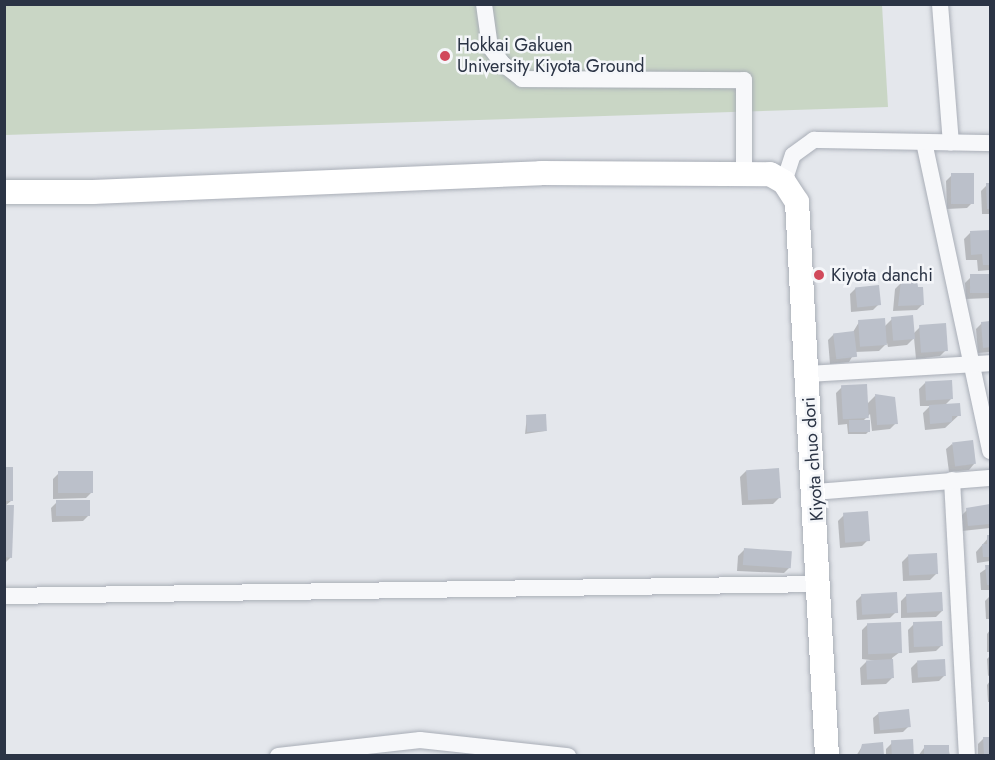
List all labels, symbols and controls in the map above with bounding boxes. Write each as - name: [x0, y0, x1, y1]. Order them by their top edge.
- place label: Hokkai Gakuen University Kiyota Ground: [457, 35, 645, 78]
- marker: Hokkai Gakuen University Kiyota Ground: [438, 49, 452, 63]
- place label: Kiyota danchi: [831, 264, 933, 286]
- marker: Kiyota danchi: [812, 268, 826, 282]
- street label: Kiyota chuo dori: [798, 396, 828, 522]

